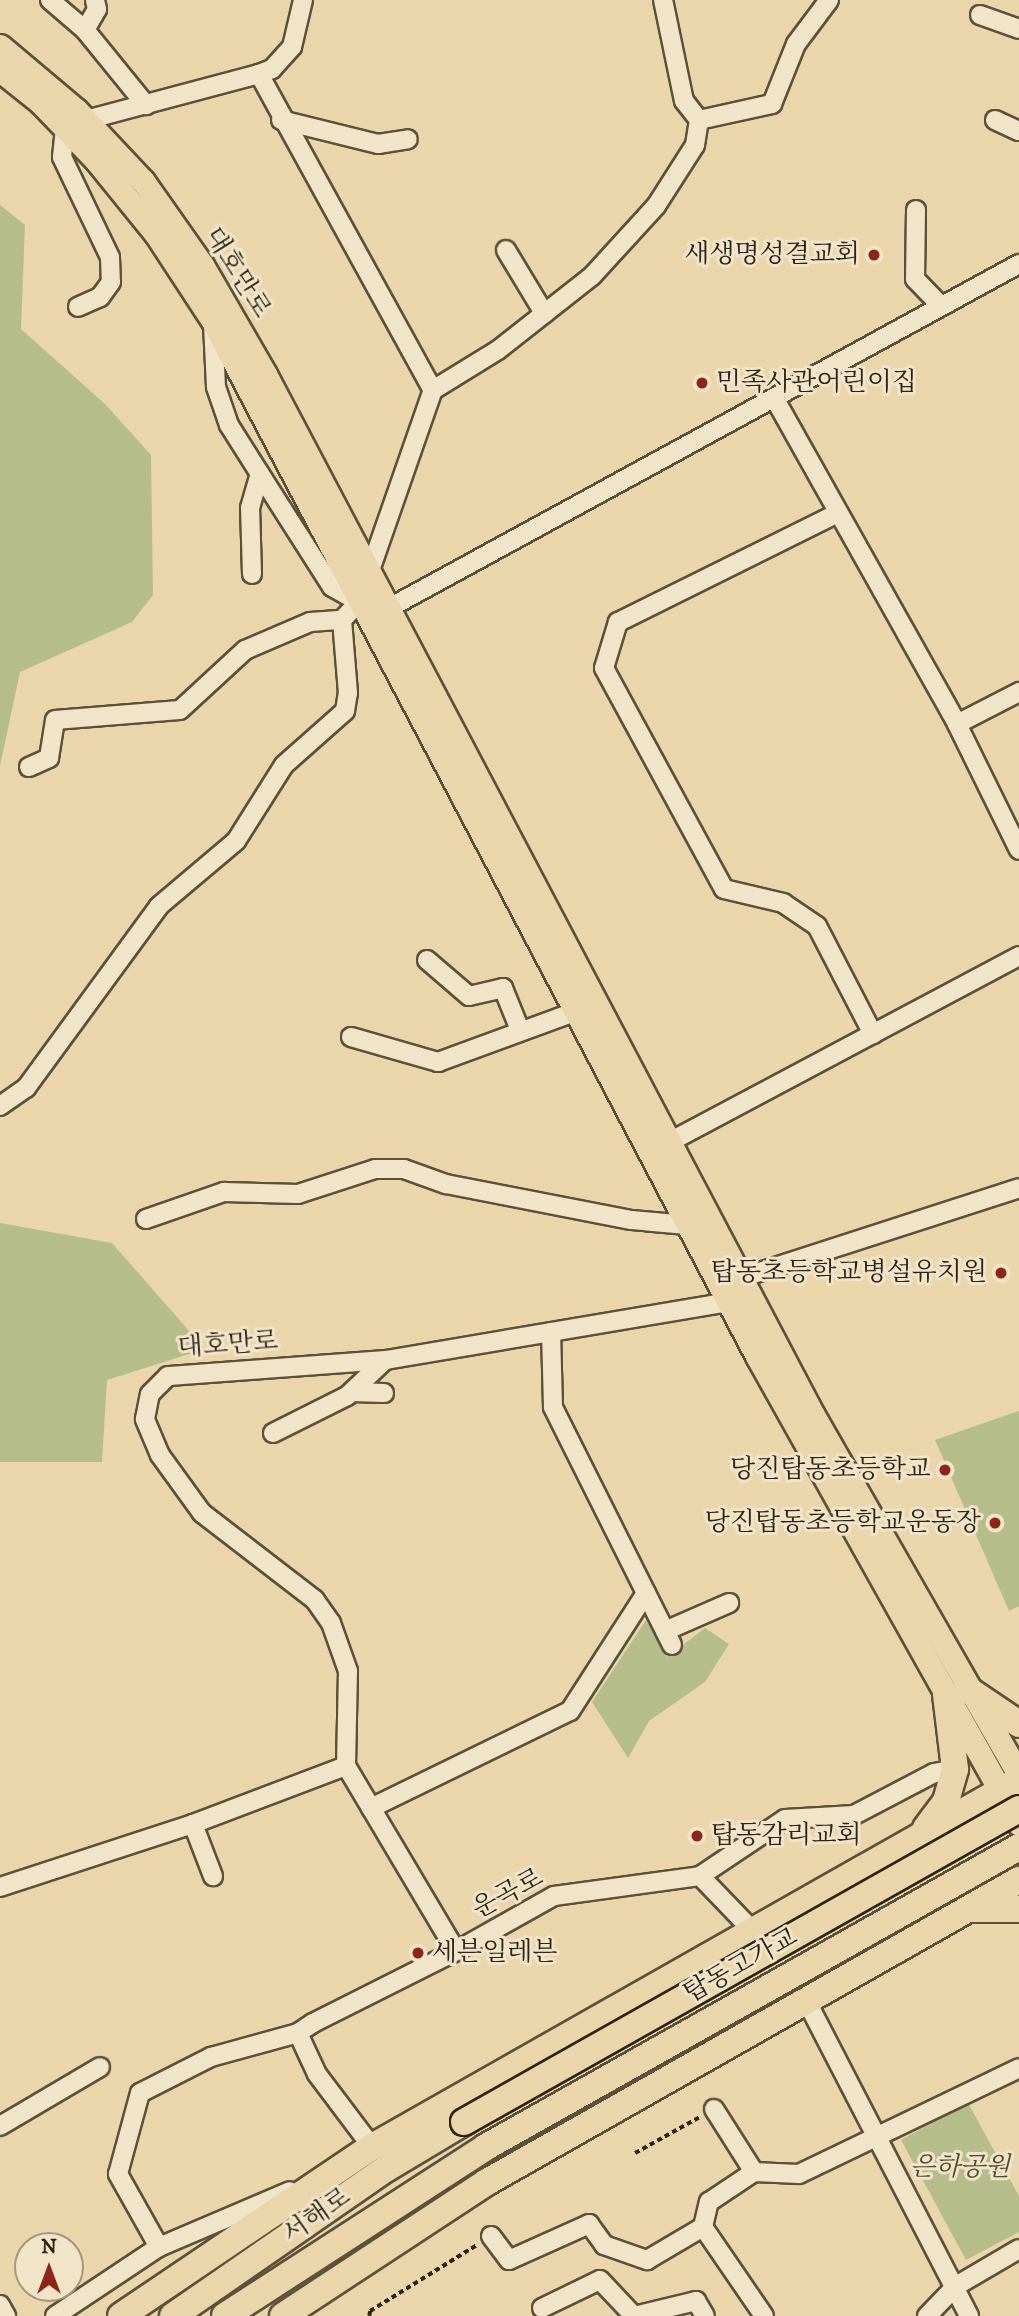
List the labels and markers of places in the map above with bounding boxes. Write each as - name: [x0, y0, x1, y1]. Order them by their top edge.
- place label: 새생명성결교회: [684, 239, 860, 271]
- marker: 새생명성결교회: [866, 247, 882, 263]
- place label: 민족사관어린이집: [716, 367, 917, 399]
- marker: 민족사관어린이집: [694, 375, 710, 391]
- place label: 탑동초등학교병설유치원: [711, 1257, 987, 1289]
- marker: 탑동초등학교병설유치원: [993, 1265, 1009, 1281]
- place label: 당진탑동초등학교: [730, 1454, 931, 1486]
- marker: 당진탑동초등학교: [937, 1462, 953, 1478]
- place label: 당진탑동초등학교운동장: [705, 1507, 981, 1539]
- marker: 당진탑동초등학교운동장: [987, 1515, 1003, 1531]
- place label: 탑동감리교회: [711, 1820, 862, 1852]
- marker: 탑동감리교회: [689, 1828, 705, 1844]
- place label: 세븐일레븐: [432, 1937, 558, 1969]
- marker: 세븐일레븐: [410, 1945, 426, 1961]

